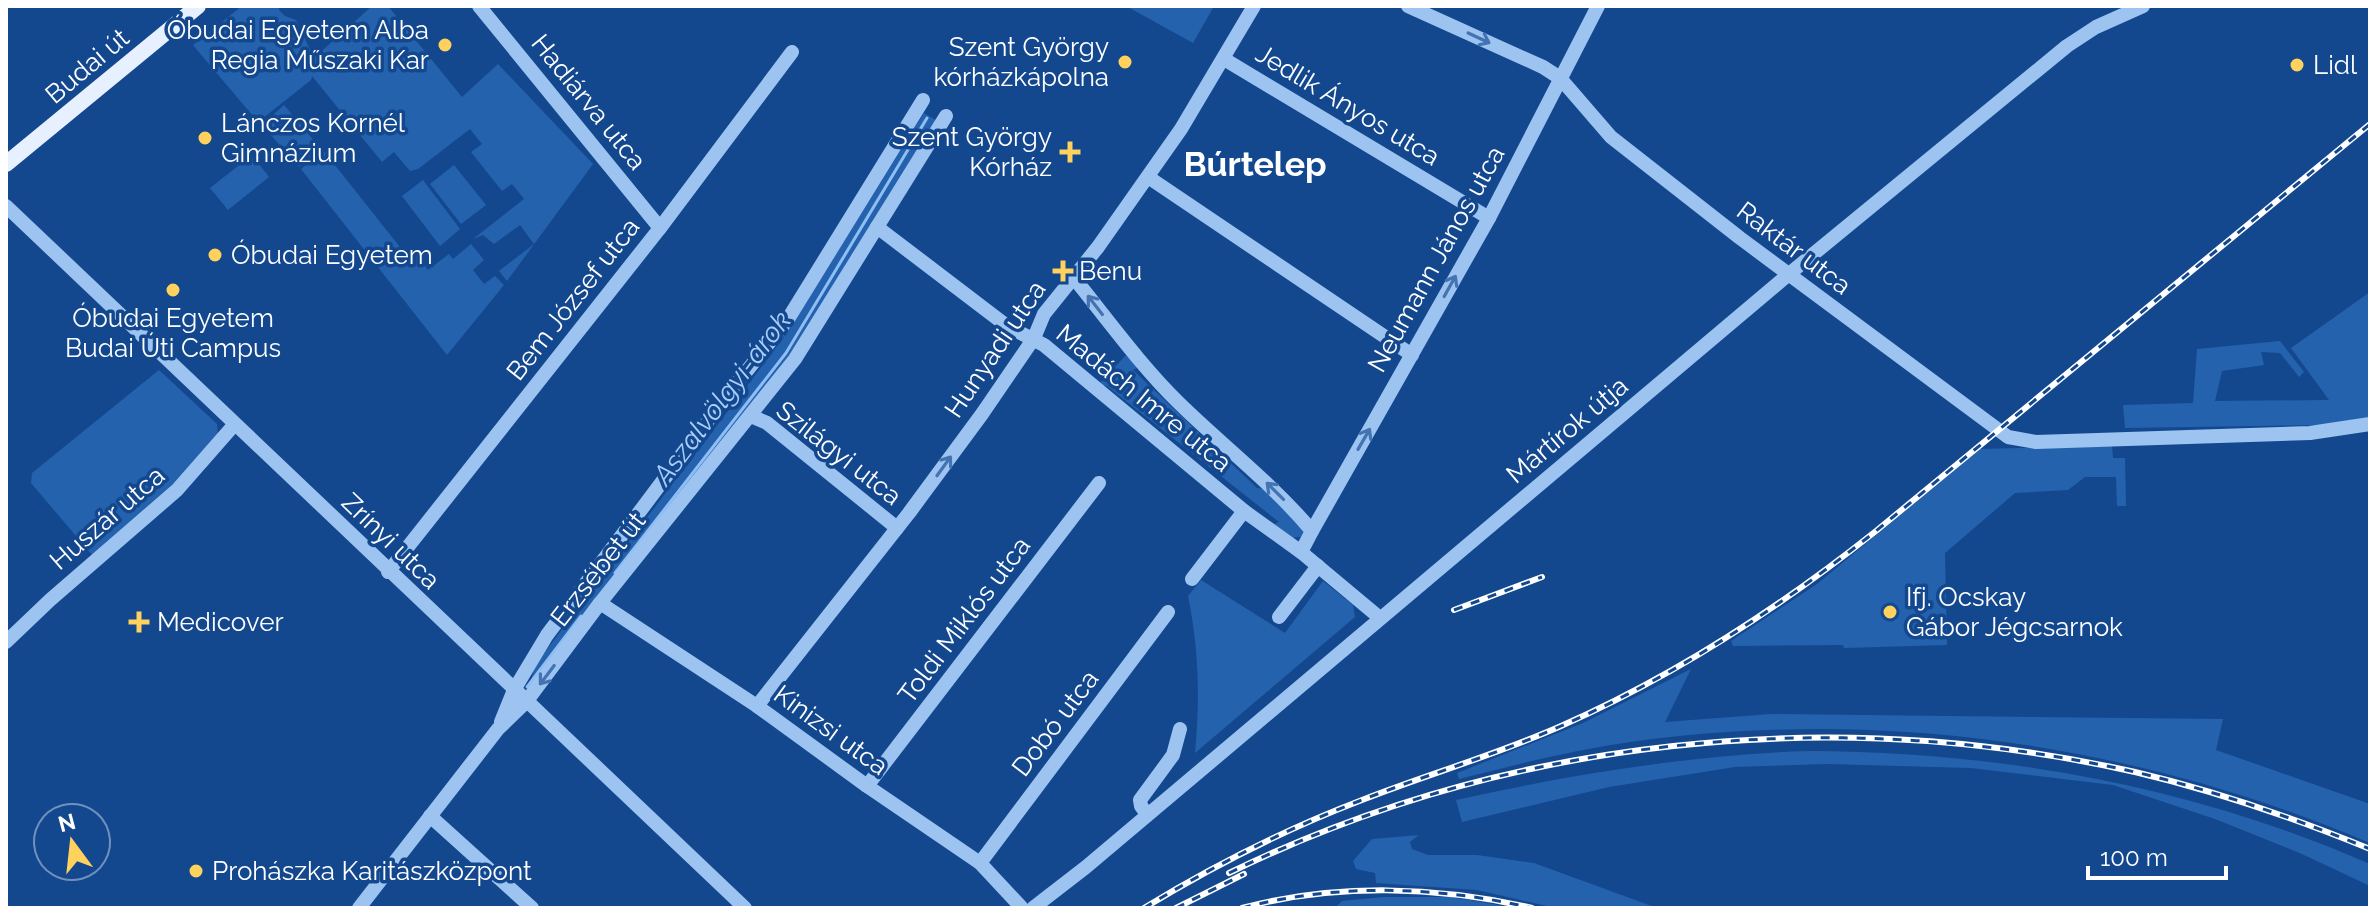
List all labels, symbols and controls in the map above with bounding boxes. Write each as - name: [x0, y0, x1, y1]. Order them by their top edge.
- place label: Óbudai Egyetem Alba Regia Műszaki Kar: [167, 14, 429, 75]
- street label: Budai út: [39, 22, 135, 109]
- street label: Hadiárva utca: [525, 28, 653, 176]
- one-way arrow: [1467, 31, 1491, 46]
- place label: Szent György kórházkápolna: [933, 32, 1109, 92]
- marker: Óbudai Egyetem Alba Regia Műszaki Kar: [436, 36, 454, 54]
- street label: Jedlik Ányos utca: [1251, 38, 1445, 172]
- place label: Lidl: [2313, 50, 2358, 80]
- marker: Szent György kórházkápolna: [1116, 53, 1134, 71]
- marker: Lidl: [2288, 56, 2306, 74]
- place label: Lánczos Kornél Gimnázium: [221, 108, 406, 168]
- place label: Szent György Kórház: [892, 122, 1052, 182]
- marker: Lánczos Kornél Gimnázium: [196, 129, 214, 147]
- marker: Szent György Kórház: [1059, 141, 1081, 163]
- street label: Neumann János utca: [1361, 141, 1511, 377]
- district label: Búrtelep: [1183, 144, 1327, 184]
- street label: Raktár utca: [1731, 195, 1857, 301]
- street label: Bem József utca: [500, 212, 646, 386]
- place label: Óbudai Egyetem: [231, 239, 433, 270]
- marker: Óbudai Egyetem: [206, 246, 224, 264]
- place label: Benu: [1079, 256, 1142, 286]
- marker: Benu: [1054, 262, 1072, 280]
- street label: Hunyadi utca: [938, 275, 1052, 423]
- one-way arrow: [1443, 275, 1458, 299]
- marker: Óbudai Egyetem Budai Úti Campus: [164, 281, 182, 299]
- one-way arrow: [1087, 294, 1104, 316]
- place label: Óbudai Egyetem Budai Úti Campus: [65, 302, 281, 363]
- water label: Aszalvölgyi-árok: [645, 305, 798, 493]
- street label: Madách Imre utca: [1050, 318, 1238, 478]
- street label: Mártírok útja: [1500, 371, 1634, 489]
- street label: Szilágyi utca: [771, 395, 907, 511]
- one-way arrow: [1356, 428, 1372, 451]
- one-way arrow: [935, 456, 952, 477]
- street label: Huszár utca: [44, 460, 170, 576]
- one-way arrow: [1265, 482, 1285, 501]
- street label: Zrínyi utca: [336, 487, 446, 595]
- street label: Erzsébet út: [544, 506, 652, 632]
- street label: Toldi Miklós utca: [892, 531, 1036, 709]
- place label: Ifj. Ocskay Gábor Jégcsarnok: [1906, 582, 2123, 642]
- marker: Ifj. Ocskay Gábor Jégcsarnok: [1881, 603, 1899, 621]
- place label: Medicover: [157, 607, 284, 637]
- marker: Medicover: [128, 611, 150, 633]
- one-way arrow: [538, 664, 555, 685]
- street label: Dobó utca: [1006, 664, 1104, 782]
- street label: Kinizsi utca: [768, 679, 894, 781]
- north arrow: [32, 802, 112, 882]
- text: N: [55, 808, 78, 837]
- scale bar: [2088, 830, 2226, 880]
- text: 100 m: [2100, 843, 2168, 872]
- place label: Prohászka Karitászközpont: [212, 856, 532, 886]
- marker: Prohászka Karitászközpont: [187, 862, 205, 880]

